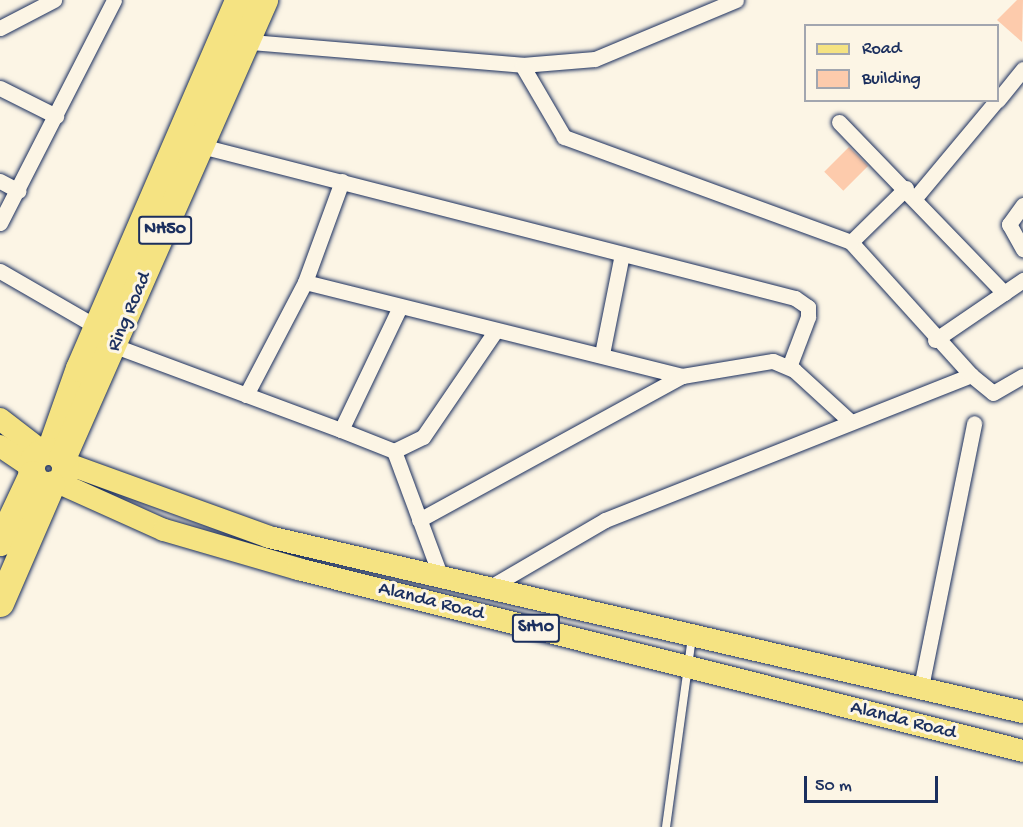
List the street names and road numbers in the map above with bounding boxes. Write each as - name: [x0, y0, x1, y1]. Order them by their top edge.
- road number: NH50: [138, 215, 192, 245]
- street label: Ring Road: [103, 269, 157, 355]
- street label: Alanda Road: [376, 577, 486, 627]
- road number: SH10: [510, 613, 562, 643]
- street label: Alanda Road: [848, 696, 958, 746]

